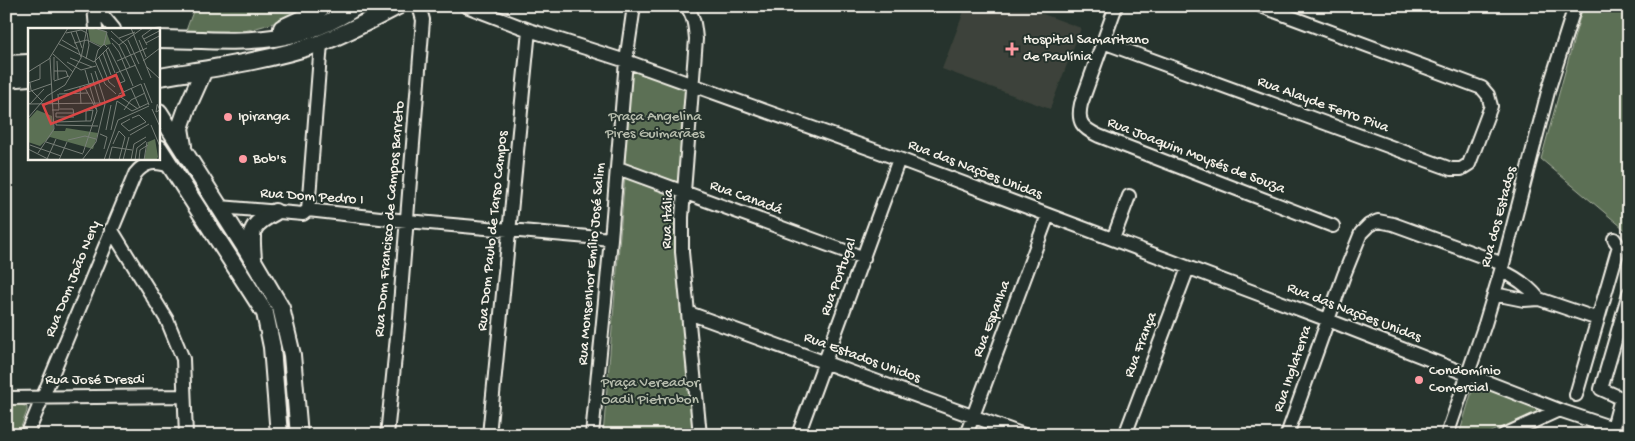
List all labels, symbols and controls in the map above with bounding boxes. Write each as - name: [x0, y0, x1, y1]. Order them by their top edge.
- inset map: [28, 28, 160, 160]
- place label: Hospital Samaritano de Paulínia: [1023, 31, 1149, 66]
- marker: Hospital Samaritano de Paulínia: [1005, 42, 1019, 56]
- street label: Rua Alayde Ferro Piva: [1255, 73, 1392, 137]
- street label: Rua Dom Francisco de Campos Barreto: [371, 100, 409, 338]
- place label: Ipiranga: [238, 108, 291, 126]
- park label: Praça Angelina Pires Guimarães: [604, 108, 705, 143]
- marker: Ipiranga: [222, 111, 234, 123]
- street label: Rua Joaquim Moysés de Souza: [1105, 114, 1288, 199]
- street label: Rua Dom Paulo de Tarso Campos: [474, 130, 513, 332]
- street label: Rua das Nações Unidas: [905, 136, 1045, 204]
- place label: Bob's: [252, 150, 286, 168]
- marker: Bob's: [237, 153, 249, 165]
- street label: Rua Monsenhor Emílio José Salim: [574, 162, 610, 366]
- street label: Rua dos Estados: [1477, 164, 1521, 269]
- street label: Rua Canadá: [707, 177, 785, 220]
- street label: Rua Dom Pedro I: [260, 184, 364, 210]
- street label: Rua Itália: [658, 188, 678, 249]
- street label: Rua Dom João Nery: [41, 217, 105, 340]
- street label: Rua Portugal: [817, 236, 861, 318]
- street label: Rua Espanha: [969, 277, 1015, 360]
- street label: Rua das Nações Unidas: [1284, 279, 1424, 347]
- street label: Rua França: [1120, 309, 1162, 380]
- street label: Rua Inglaterra: [1270, 323, 1316, 415]
- street label: Rua Estados Unidos: [801, 329, 923, 388]
- place label: Condomínio Comercial: [1429, 362, 1501, 397]
- street label: Rua José Dresdi: [45, 371, 145, 389]
- park label: Praça Vereador Oadil Pietrobon: [600, 374, 701, 409]
- marker: Condomínio Comercial: [1413, 374, 1425, 386]

